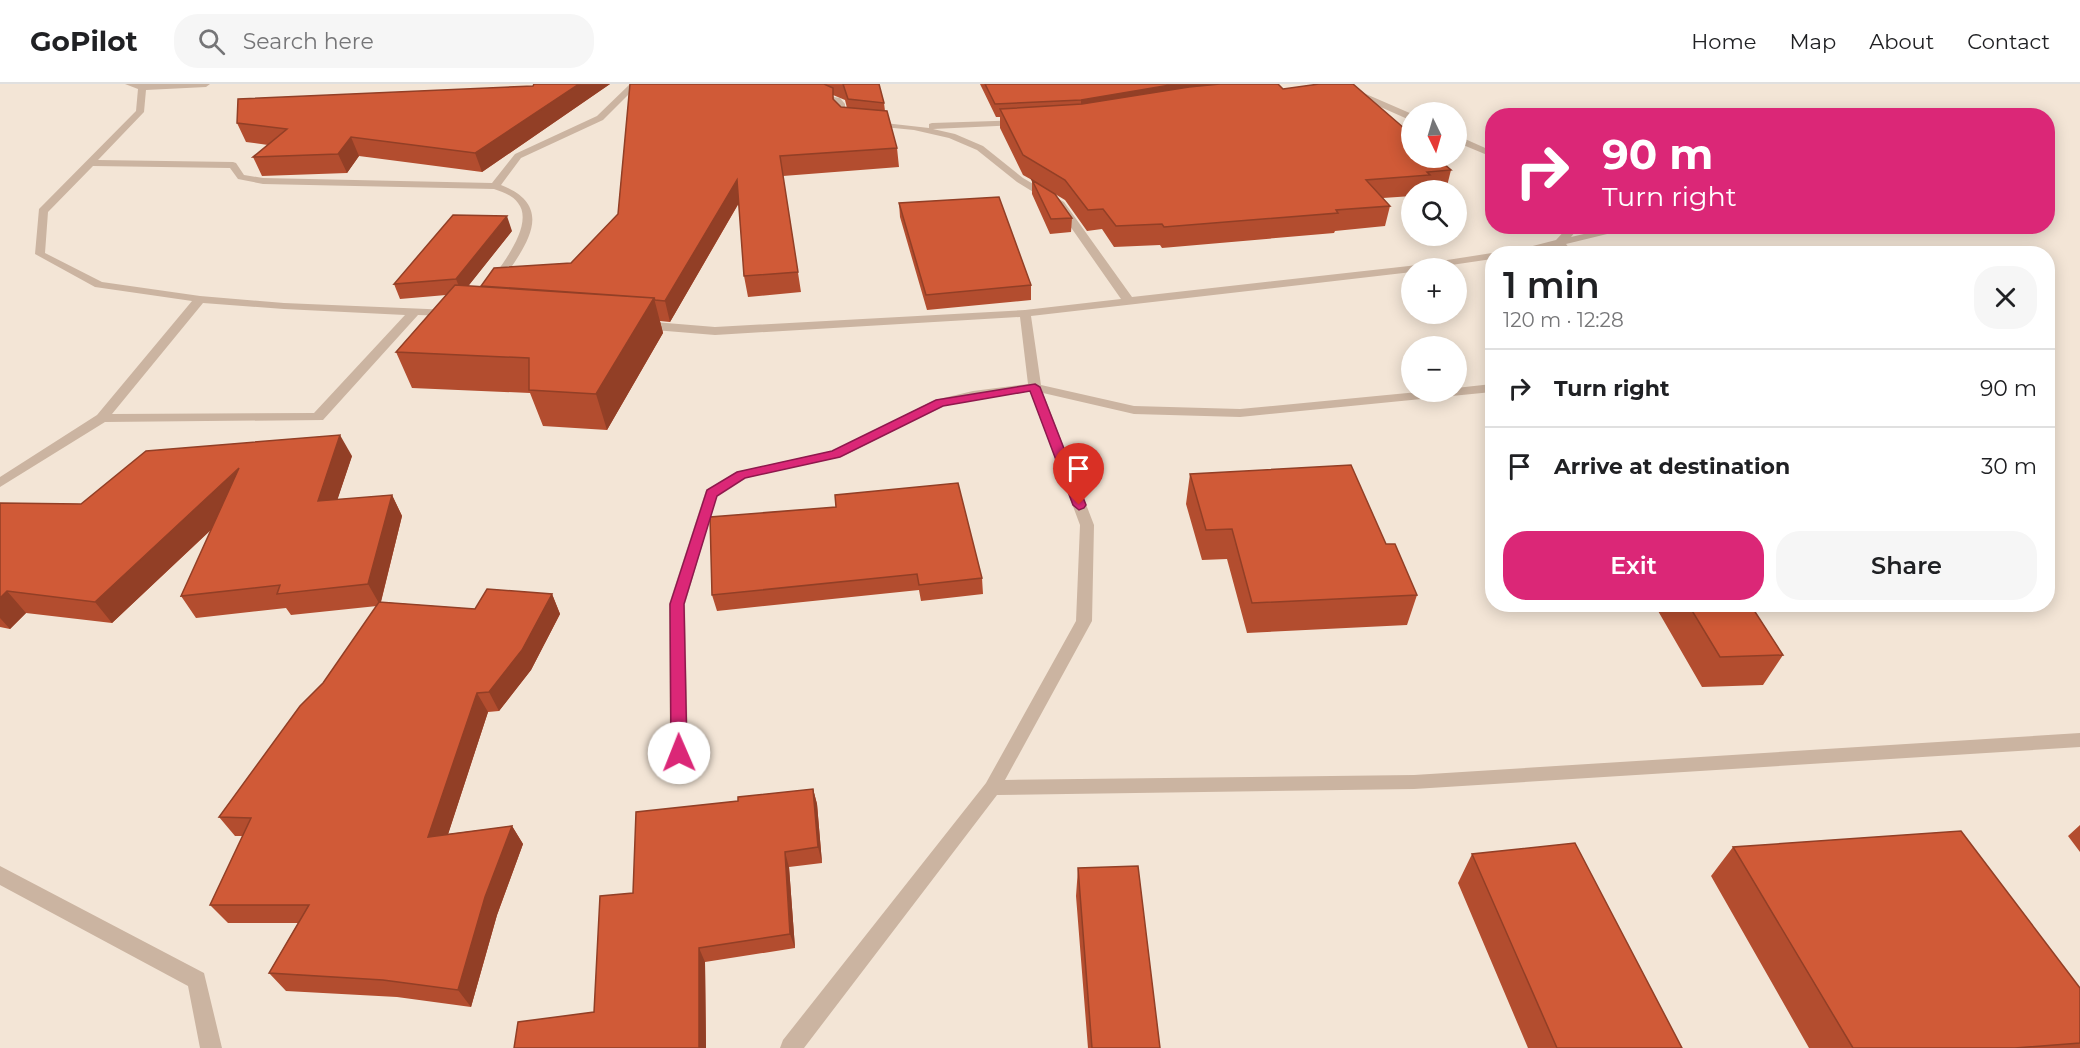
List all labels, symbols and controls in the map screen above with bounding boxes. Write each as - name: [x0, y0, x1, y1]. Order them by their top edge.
- search box: [174, 14, 594, 68]
- text: GoPilot: [30, 24, 138, 58]
- icon: search: [195, 25, 228, 58]
- text: Search here: [243, 28, 374, 55]
- text: Home: [1691, 29, 1756, 54]
- text: Map: [1789, 29, 1836, 54]
- text: About: [1869, 29, 1934, 54]
- text: Contact: [1967, 29, 2050, 54]
- north arrow: [1401, 102, 1467, 168]
- map controls: [1401, 102, 1467, 402]
- text: 90 m: [1602, 128, 1713, 180]
- icon: right: [1503, 132, 1581, 210]
- button: search: [1401, 180, 1467, 246]
- text: Turn right: [1602, 180, 1737, 213]
- button: +: [1401, 258, 1467, 324]
- text: 1 min: [1503, 263, 1600, 307]
- button: close: [1974, 266, 2037, 329]
- text: 120 m · 12:28: [1503, 308, 1624, 332]
- button: −: [1401, 336, 1467, 402]
- icon: right: [1503, 372, 1536, 405]
- text: Turn right: [1554, 375, 1669, 402]
- text: 90 m: [1980, 375, 2037, 402]
- pin: [1053, 443, 1104, 505]
- icon: arrive: [1503, 450, 1536, 483]
- icon: arrive: [1062, 452, 1095, 485]
- text: Arrive at destination: [1554, 453, 1790, 480]
- text: 30 m: [1981, 453, 2037, 480]
- button: Exit: [1503, 531, 1764, 600]
- button: Share: [1776, 531, 2037, 600]
- position arrow: [647, 721, 711, 785]

